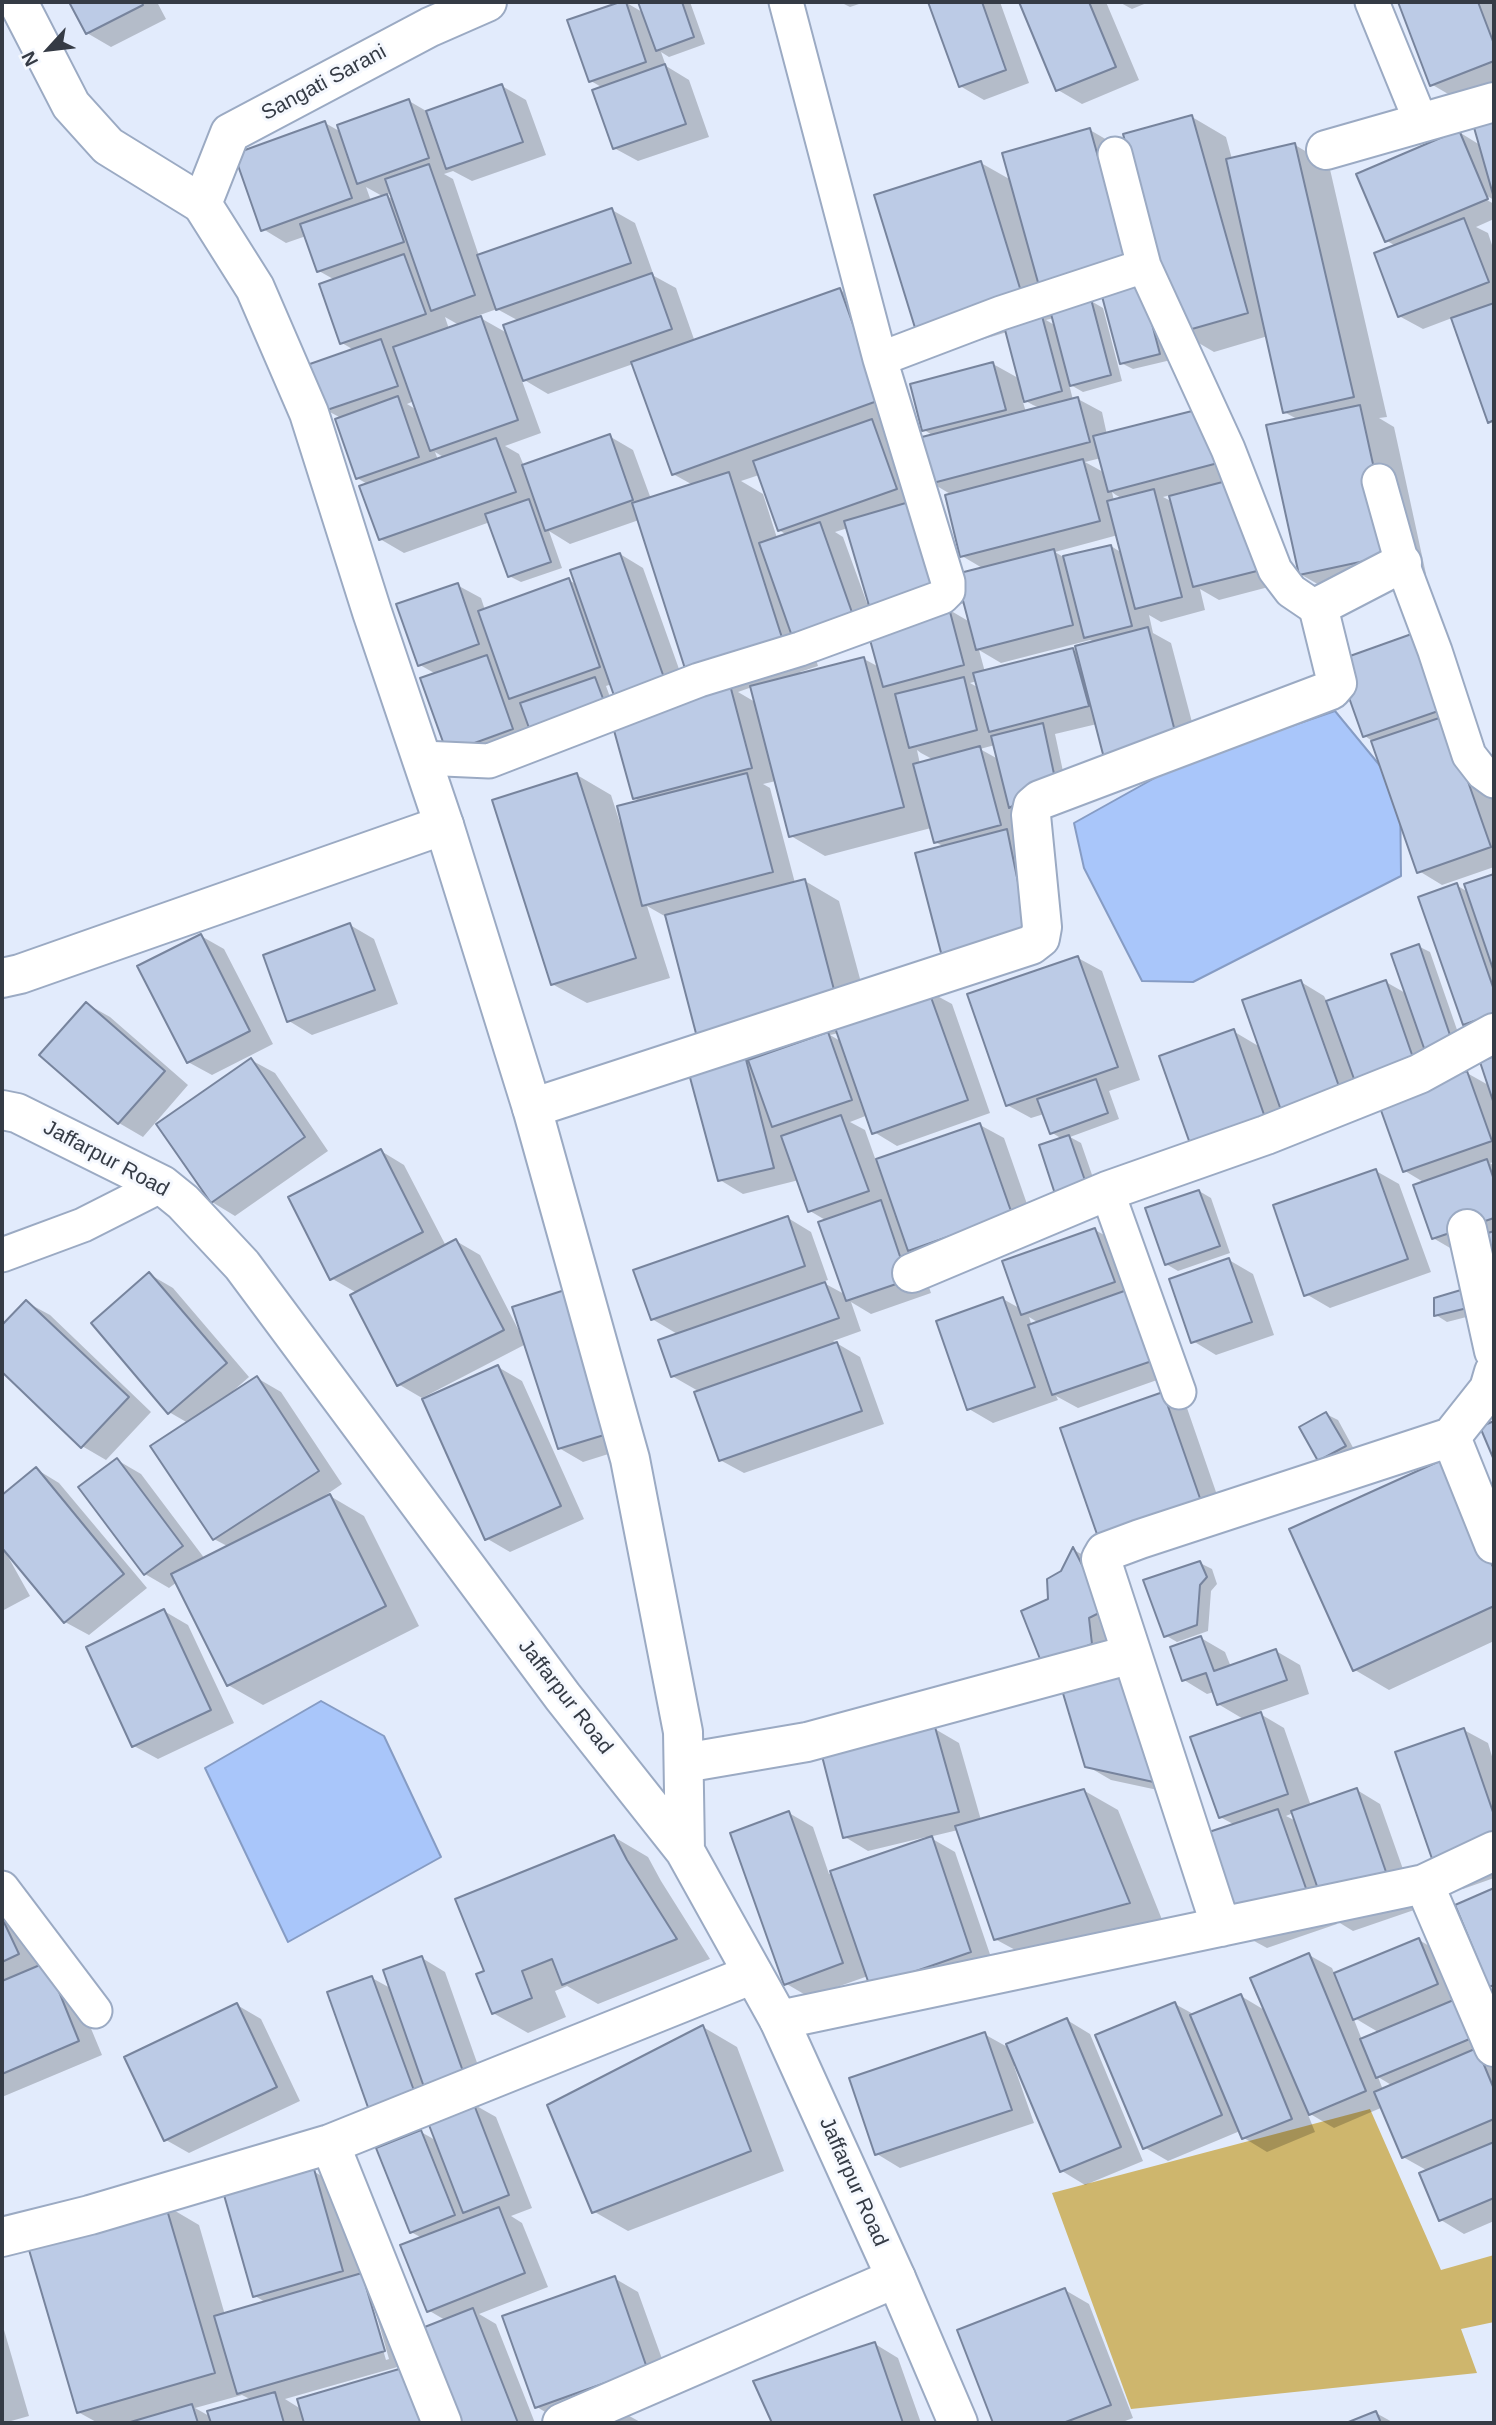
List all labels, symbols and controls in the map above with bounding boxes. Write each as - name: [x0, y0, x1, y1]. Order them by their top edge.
- north arrow: [14, 14, 84, 84]
- street label: Sangati Sarani: [257, 40, 391, 126]
- text: N: [17, 48, 42, 70]
- street label: Jaffarpur Road: [39, 1115, 173, 1203]
- street label: Jaffarpur Road: [512, 1635, 618, 1759]
- street label: Jaffarpur Road: [813, 2114, 893, 2250]

